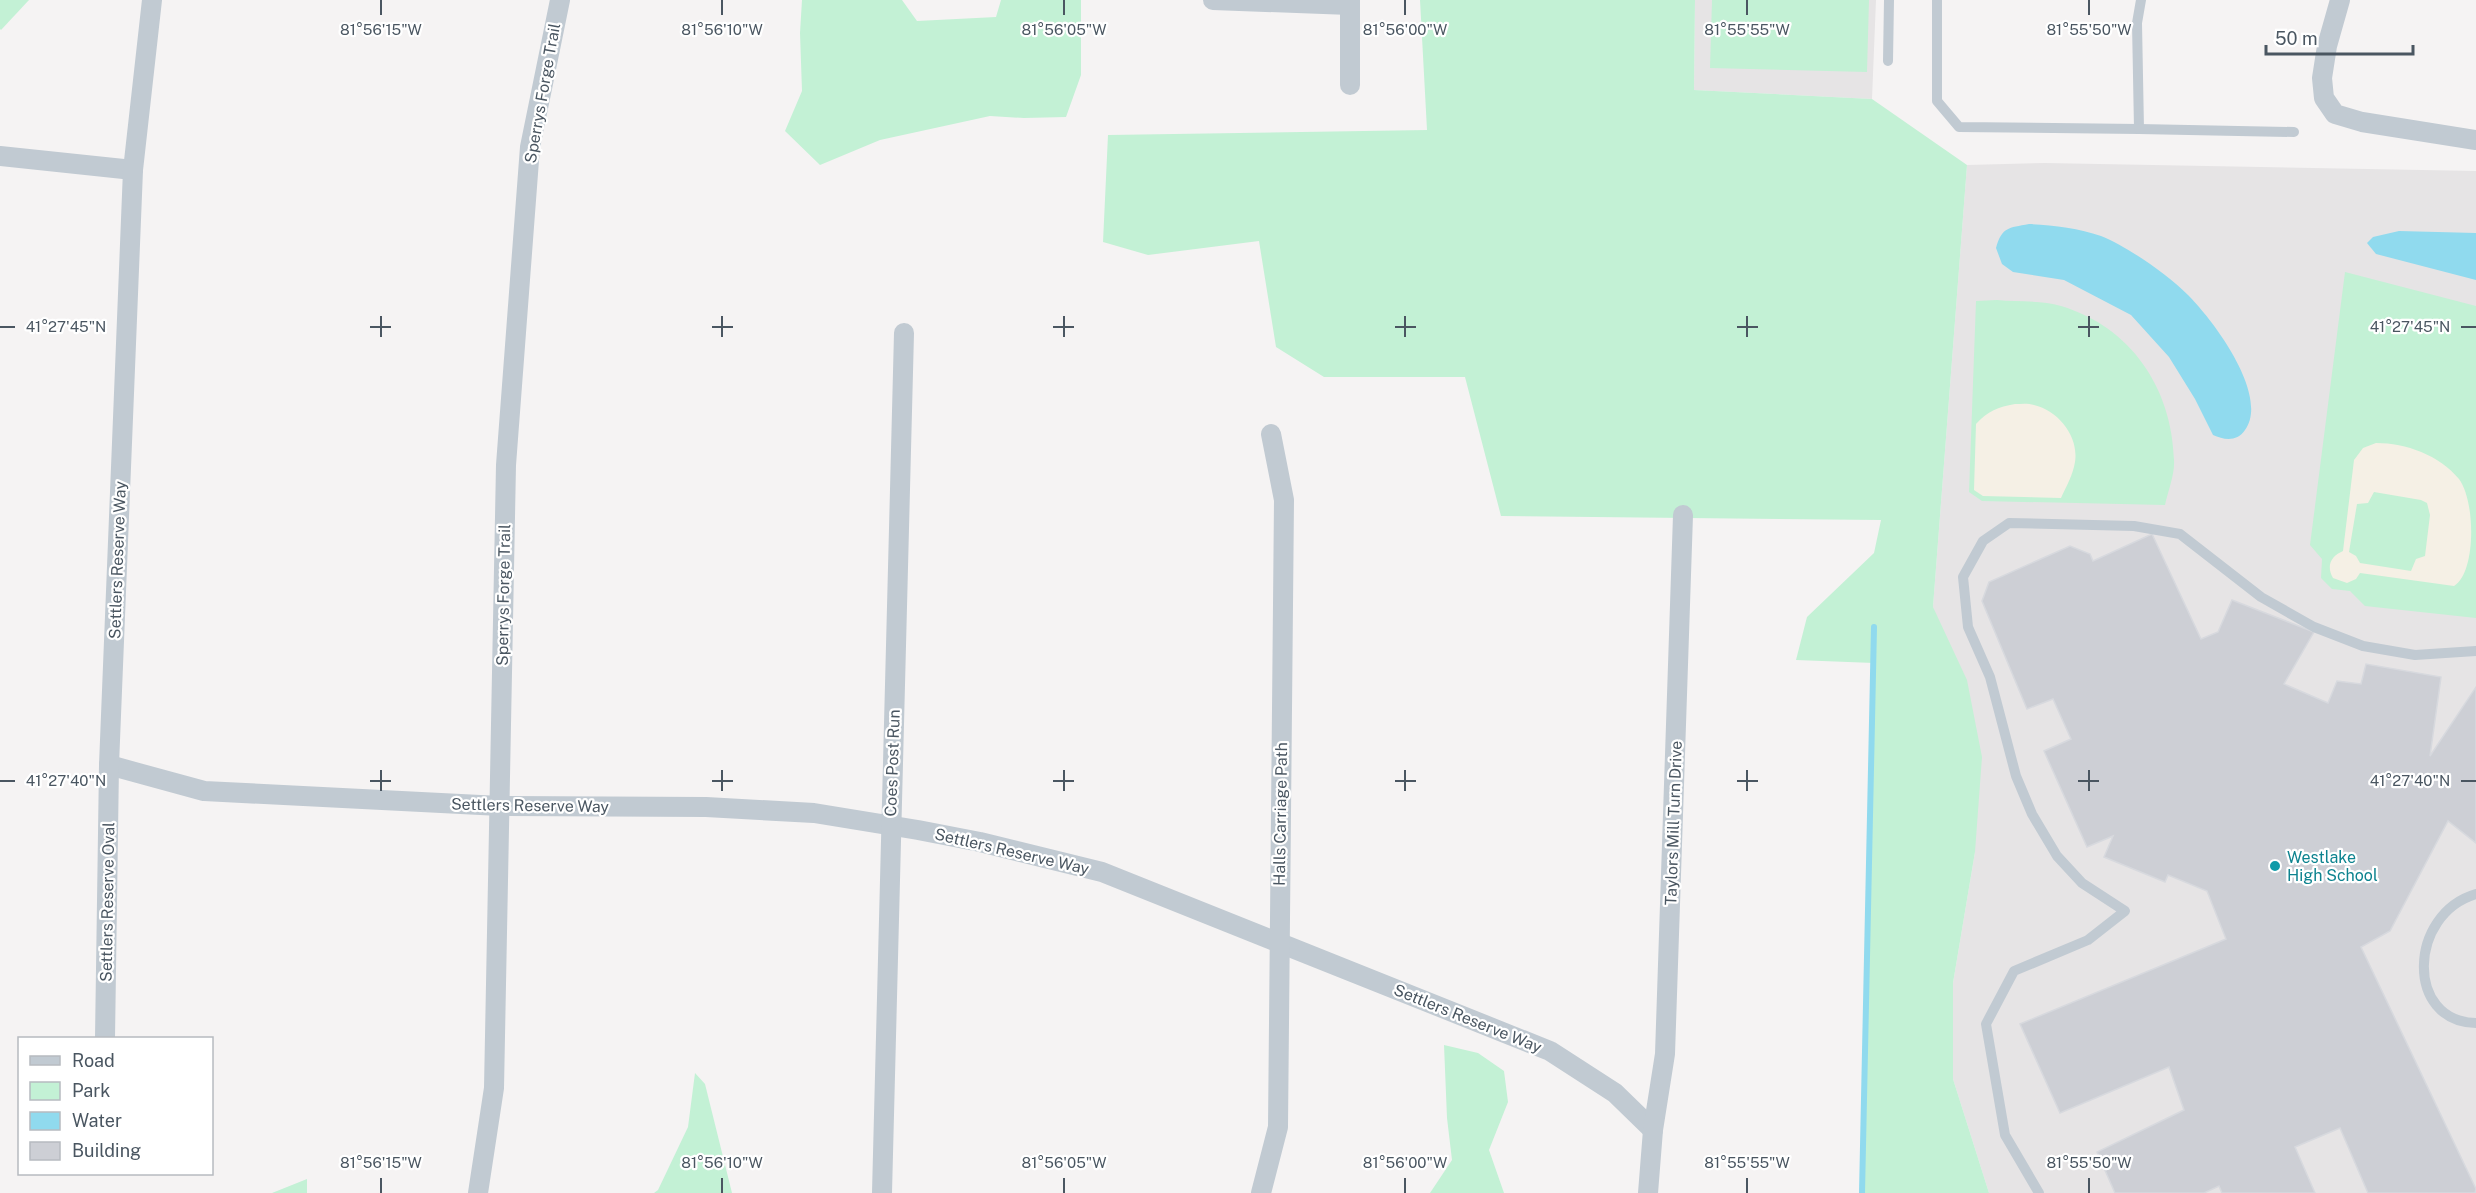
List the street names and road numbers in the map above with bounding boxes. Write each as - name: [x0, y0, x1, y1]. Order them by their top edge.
- street label: Sperrys Forge Trail: [521, 21, 564, 165]
- street label: Settlers Reserve Way: [105, 480, 130, 639]
- street label: Sperrys Forge Trail: [493, 524, 514, 666]
- street label: Coes Post Run: [881, 709, 904, 817]
- street label: Taylors Mill Turn Drive: [1661, 740, 1686, 906]
- street label: Halls Carriage Path: [1270, 742, 1291, 886]
- street label: Settlers Reserve Way: [451, 795, 610, 816]
- street label: Settlers Reserve Oval: [97, 822, 118, 982]
- street label: Settlers Reserve Way: [933, 824, 1091, 879]
- street label: Settlers Reserve Way: [1391, 980, 1545, 1057]

